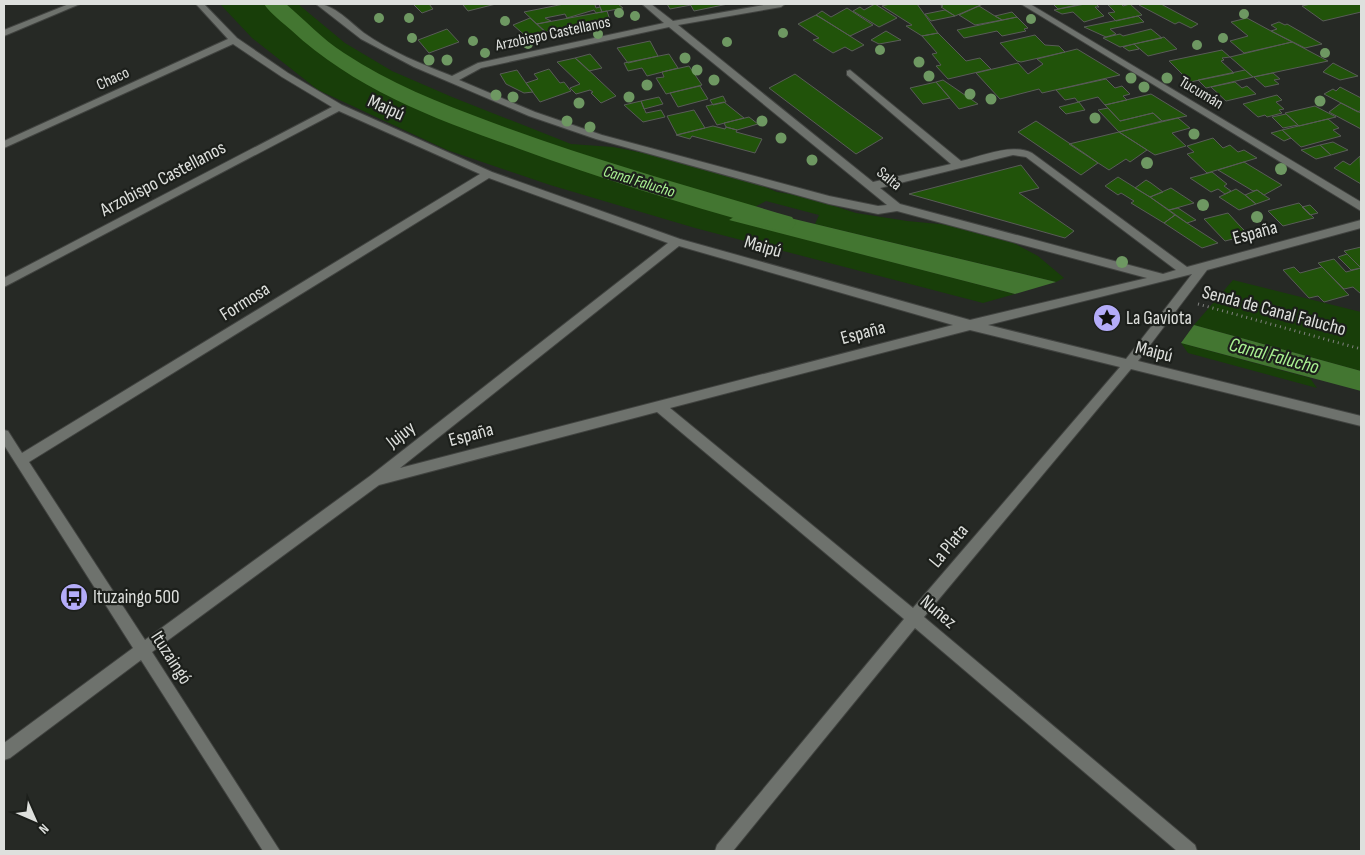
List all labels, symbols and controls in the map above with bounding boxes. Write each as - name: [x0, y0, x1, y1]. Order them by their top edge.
- street label: Arzobispo Castellanos: [493, 12, 612, 56]
- street label: Chaco: [94, 63, 132, 95]
- street label: Tucumán: [1175, 72, 1227, 114]
- street label: Maipú: [364, 90, 408, 126]
- street label: Arzobispo Castellanos: [95, 136, 230, 222]
- water label: Canal Falucho: [601, 162, 677, 202]
- street label: Salta: [873, 163, 905, 195]
- street label: España: [1230, 216, 1280, 250]
- street label: Maipú: [742, 231, 784, 263]
- street label: Formosa: [216, 278, 274, 326]
- street label: Senda de Canal Falucho: [1199, 281, 1349, 341]
- place icon: La Gaviota: [1092, 303, 1122, 333]
- place label: La Gaviota: [1126, 307, 1192, 330]
- street label: España: [838, 316, 888, 350]
- water label: Canal Falucho: [1226, 332, 1322, 380]
- street label: Maipú: [1133, 336, 1175, 368]
- street label: Jujuy: [381, 416, 421, 454]
- street label: España: [446, 418, 496, 452]
- street label: La Plata: [924, 520, 974, 572]
- bus stop icon: Ituzaingo 500: [59, 582, 89, 612]
- place label: Ituzaingo 500: [93, 586, 179, 609]
- street label: Nuñez: [915, 590, 961, 634]
- street label: Ituzaingó: [145, 627, 197, 689]
- north arrow: [10, 795, 60, 845]
- text: N: [35, 820, 52, 837]

